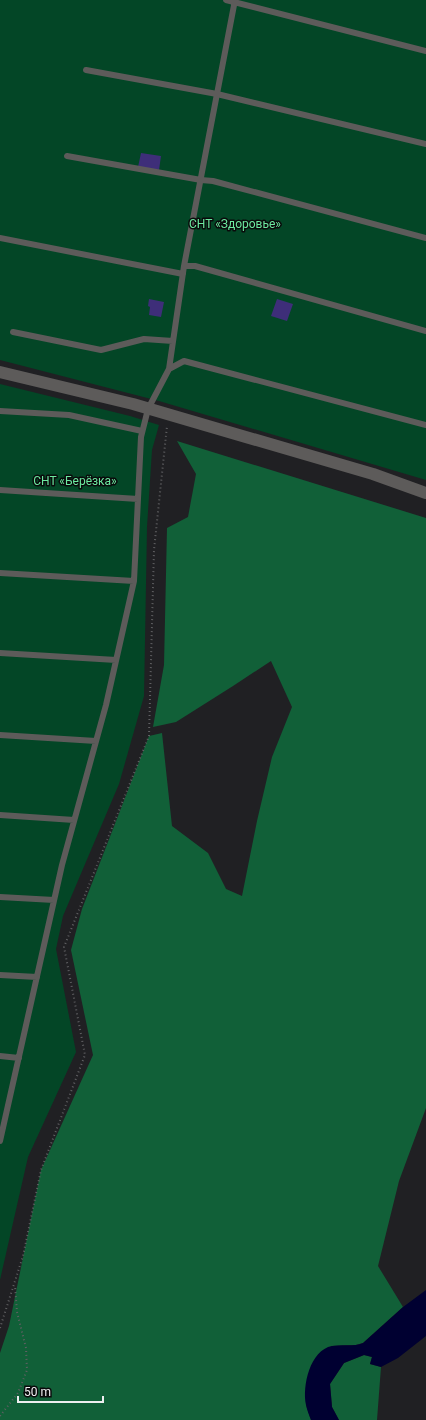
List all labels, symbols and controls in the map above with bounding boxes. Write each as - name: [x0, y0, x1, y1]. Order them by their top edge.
- park label: СНТ «Здоровье»: [189, 217, 281, 231]
- park label: СНТ «Берёзка»: [33, 474, 117, 488]
- scale bar: [18, 1378, 103, 1404]
- text: 50 m: [24, 1385, 51, 1399]

